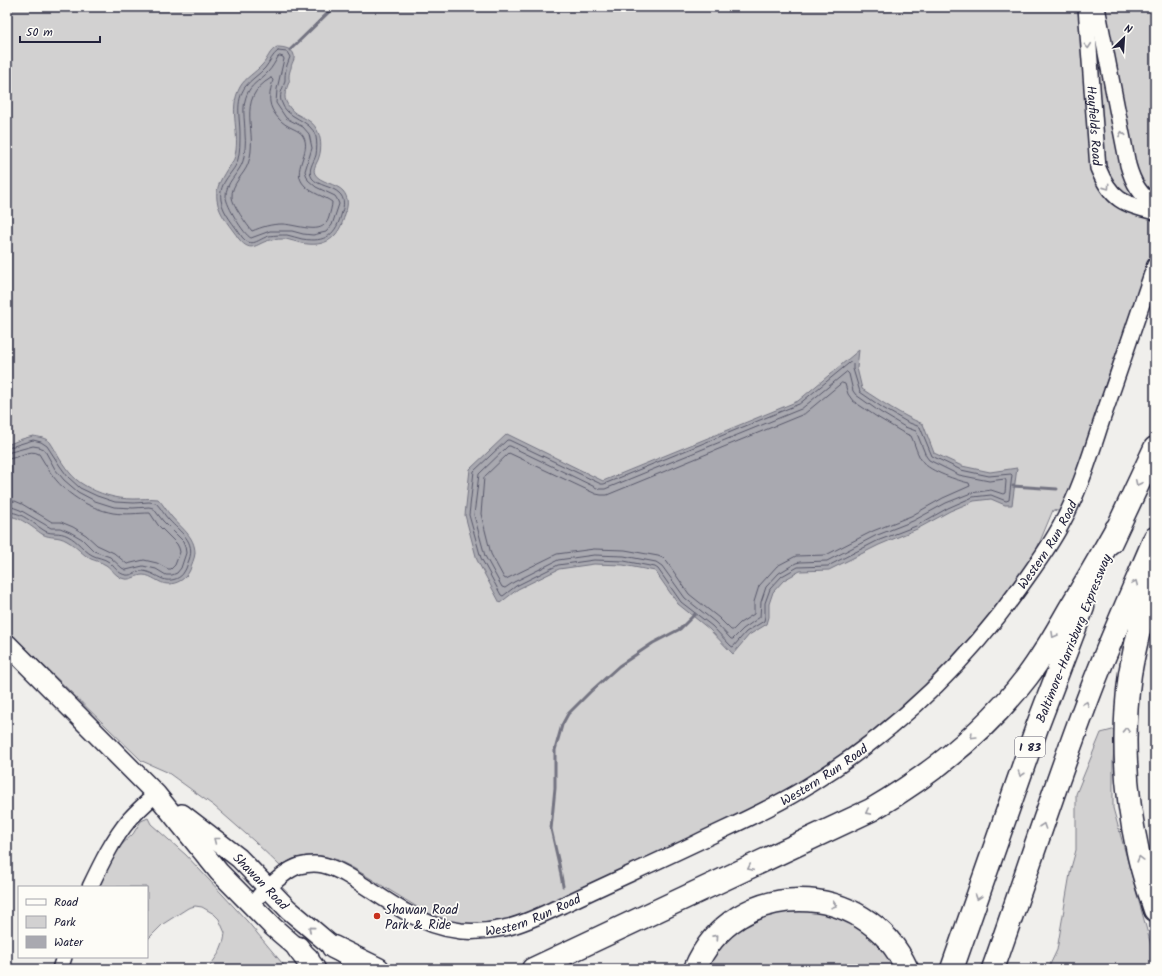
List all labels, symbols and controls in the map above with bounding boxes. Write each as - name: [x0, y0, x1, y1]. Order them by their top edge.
- scale bar: [20, 18, 100, 44]
- north arrow: [1104, 18, 1144, 58]
- text: N: [1121, 20, 1135, 39]
- text: 50 m: [26, 23, 53, 42]
- one-way arrow: [1084, 43, 1093, 49]
- street label: Hayfields Road: [1080, 85, 1107, 167]
- one-way arrow: [1119, 131, 1127, 138]
- one-way arrow: [1102, 183, 1110, 190]
- one-way arrow: [1135, 478, 1143, 486]
- street label: Western Run Road: [1013, 497, 1084, 594]
- street label: Baltimore-Harrisburg Expressway: [1031, 550, 1118, 726]
- one-way arrow: [1130, 580, 1138, 588]
- one-way arrow: [1052, 631, 1059, 638]
- one-way arrow: [1082, 700, 1090, 707]
- one-way arrow: [1122, 727, 1130, 733]
- one-way arrow: [970, 731, 977, 739]
- road number: I 83: [1015, 737, 1045, 757]
- street label: Western Run Road: [777, 739, 873, 812]
- one-way arrow: [1017, 771, 1026, 778]
- one-way arrow: [864, 807, 872, 815]
- one-way arrow: [1038, 823, 1046, 830]
- one-way arrow: [214, 838, 221, 845]
- street label: Shawan Road: [228, 848, 293, 916]
- one-way arrow: [1136, 856, 1145, 863]
- one-way arrow: [747, 863, 754, 871]
- legend: [18, 886, 148, 958]
- street label: Western Run Road: [484, 889, 585, 943]
- text: Road: [54, 893, 79, 912]
- one-way arrow: [975, 893, 983, 900]
- place label: Shawan Road Park & Ride: [385, 900, 459, 936]
- one-way arrow: [831, 900, 838, 909]
- marker: Shawan Road Park & Ride: [372, 911, 382, 921]
- text: Park: [54, 913, 76, 932]
- one-way arrow: [309, 926, 316, 933]
- text: Water: [54, 933, 84, 952]
- one-way arrow: [711, 934, 718, 941]

